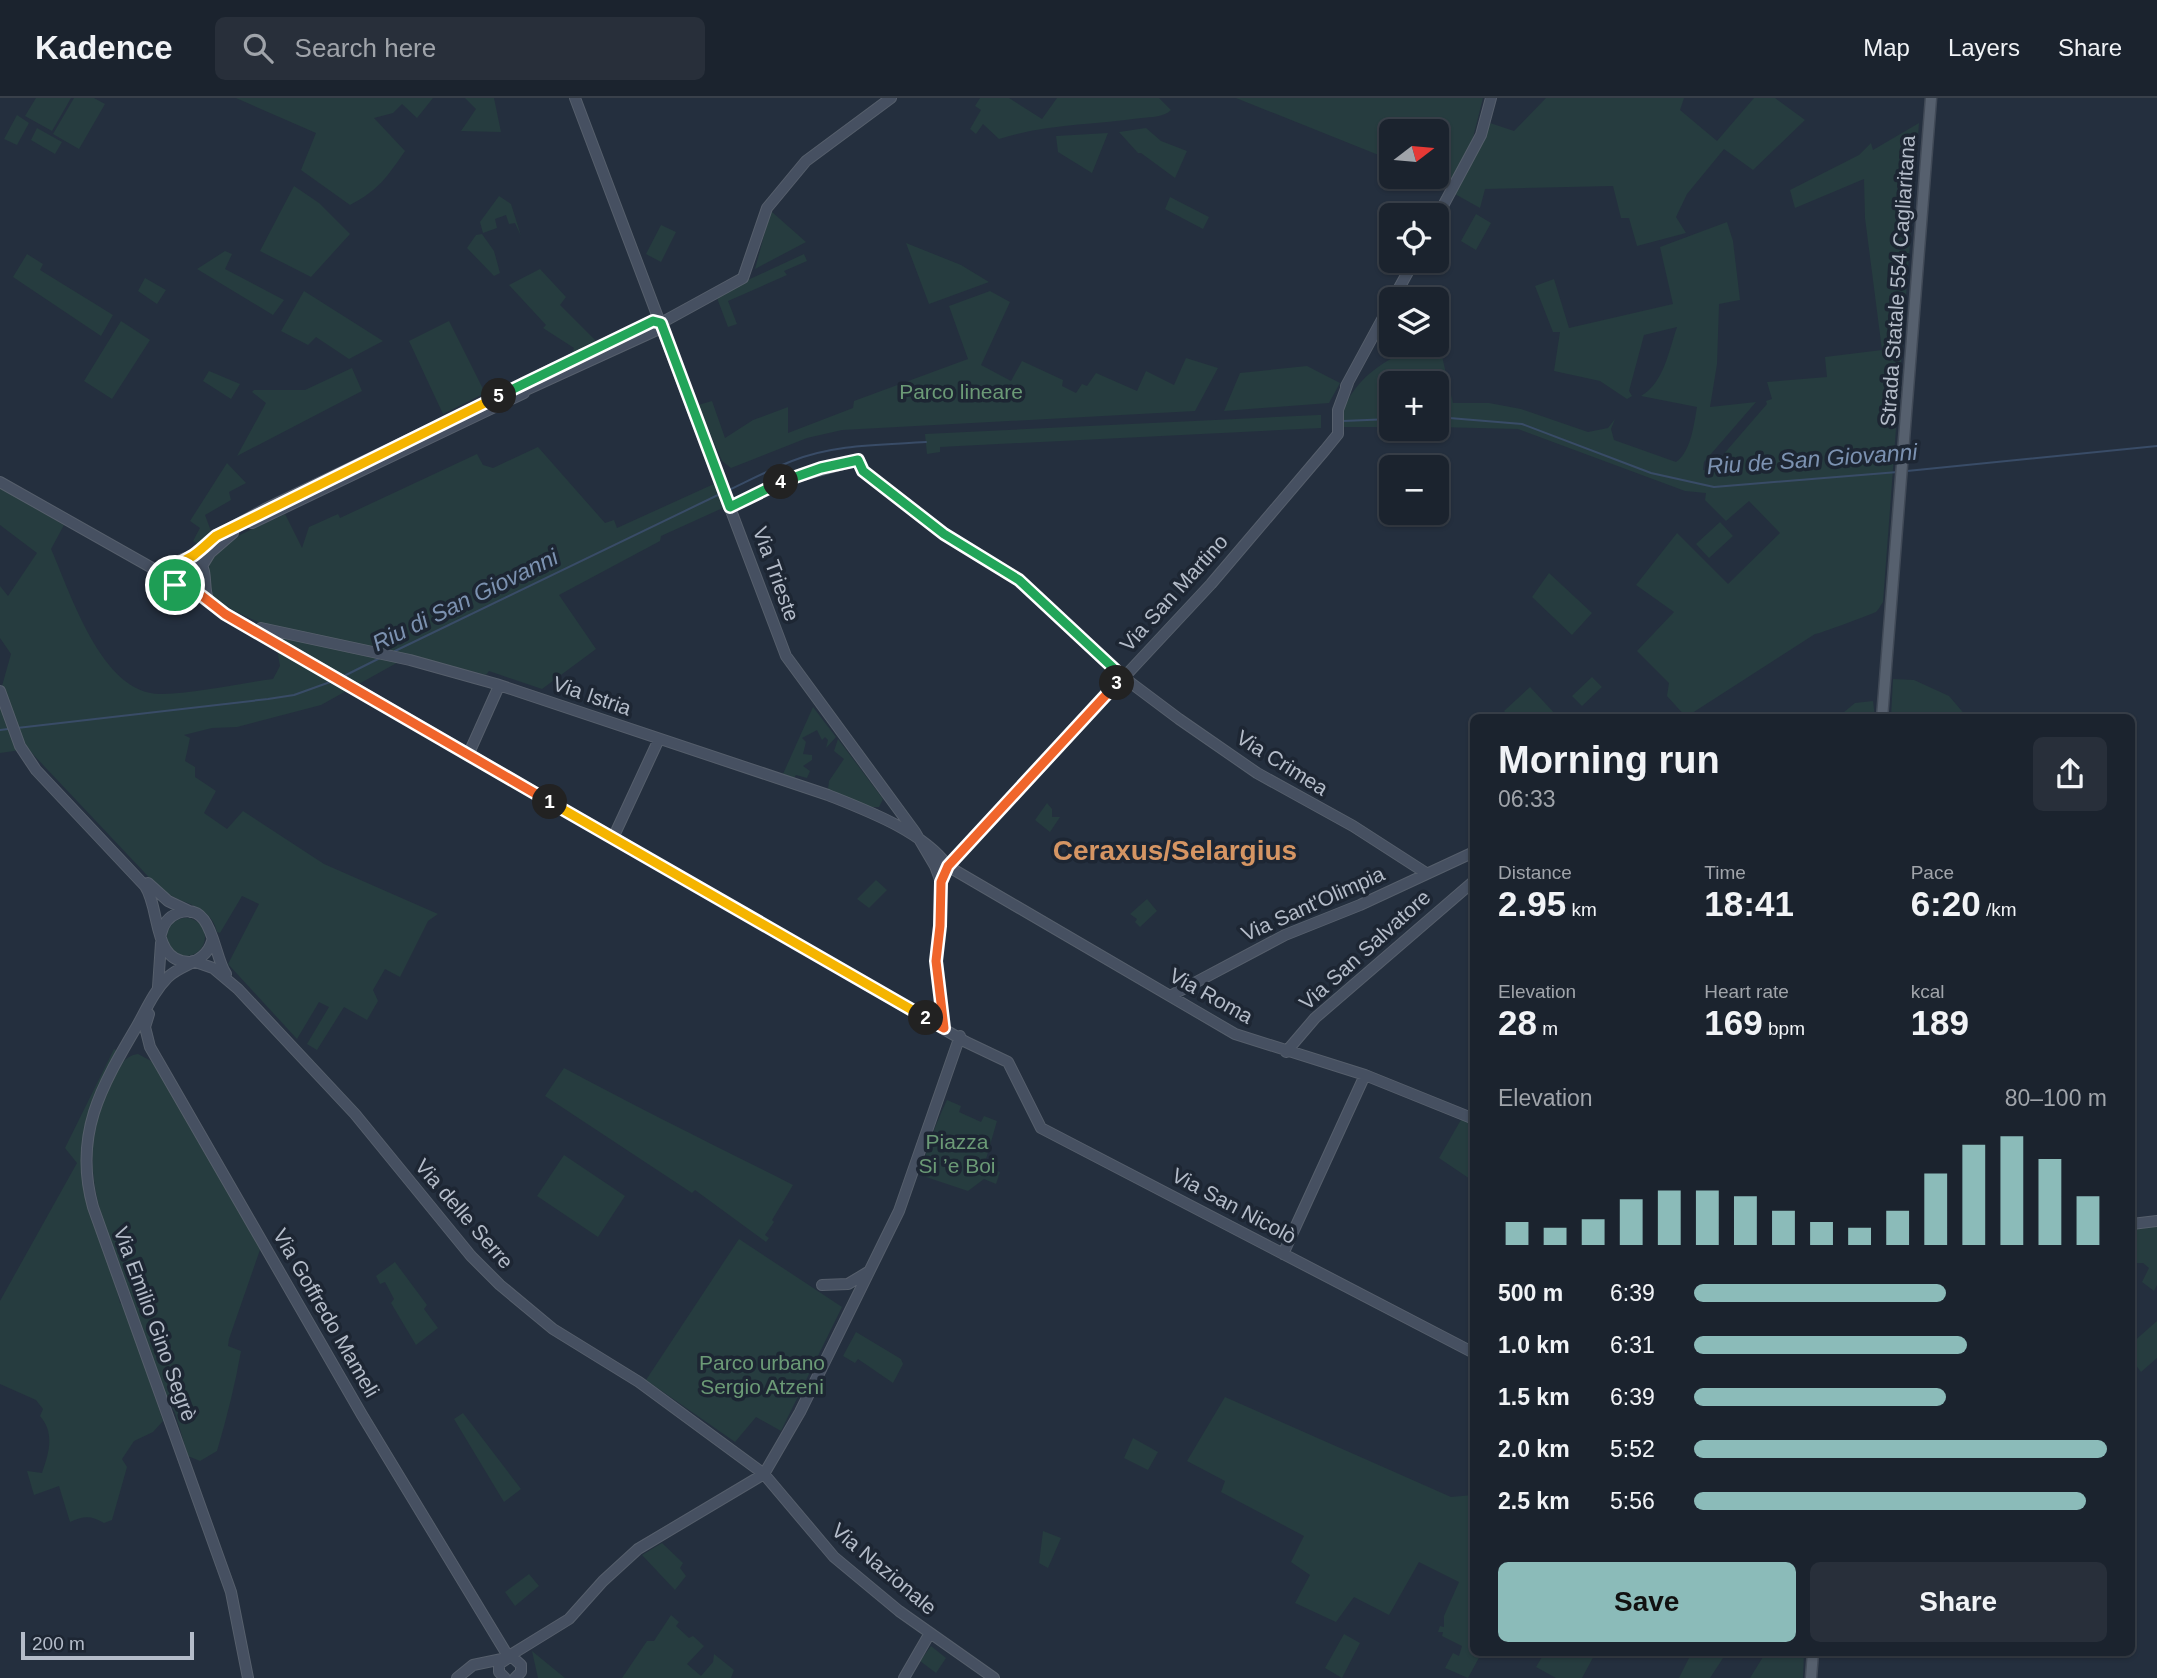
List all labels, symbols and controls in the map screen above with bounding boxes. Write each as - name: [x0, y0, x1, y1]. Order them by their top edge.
- search box: [215, 17, 705, 80]
- text: Kadence: [35, 29, 173, 66]
- icon: search: [239, 29, 277, 67]
- text: Search here: [295, 33, 436, 63]
- text: Map: [1863, 34, 1910, 61]
- text: Layers: [1948, 34, 2020, 61]
- text: Share: [2058, 34, 2122, 61]
- north arrow: [1379, 119, 1449, 189]
- map controls: [1379, 119, 1449, 525]
- street label: Strada Statale 554 Cagliaritana: [1876, 134, 1919, 427]
- button: locate: [1379, 203, 1449, 273]
- button: layers: [1379, 287, 1449, 357]
- button: +: [1379, 371, 1449, 441]
- pin: 5: [482, 378, 516, 414]
- park label: Parco lineare: [899, 380, 1023, 403]
- text: 5: [493, 385, 504, 406]
- water label: Riu de San Giovanni: [1706, 439, 1919, 479]
- button: −: [1379, 455, 1449, 525]
- pin: 4: [764, 464, 798, 500]
- text: 4: [775, 471, 786, 492]
- street label: Via Trieste: [749, 523, 804, 624]
- street label: Via San Martino: [1115, 530, 1232, 656]
- water label: Riu di San Giovanni: [368, 543, 563, 656]
- pin: [145, 555, 205, 615]
- icon: arrive: [156, 566, 194, 604]
- pin: 3: [1100, 666, 1134, 700]
- street label: Via Istria: [550, 671, 635, 720]
- text: 3: [1111, 672, 1122, 693]
- street label: Via Crimea: [1232, 725, 1333, 800]
- button: share: [2033, 737, 2107, 811]
- text: Morning run: [1498, 739, 1720, 781]
- pin: 1: [532, 784, 568, 820]
- text: 06:33: [1498, 786, 1556, 812]
- text: 1: [544, 791, 555, 812]
- district label: Ceraxus/Selargius: [1053, 835, 1297, 866]
- street label: Via Sant'Olimpia: [1238, 862, 1388, 945]
- text: Distance: [1498, 862, 1572, 883]
- text: Time: [1704, 862, 1746, 883]
- text: Pace: [1911, 862, 1954, 883]
- text: 2.95: [1498, 884, 1566, 923]
- text: 18:41: [1704, 884, 1794, 923]
- text: 6:20: [1911, 884, 1981, 923]
- street label: Via San Salvatore: [1295, 885, 1435, 1014]
- text: km: [1566, 899, 1597, 920]
- text: /km: [1981, 899, 2017, 920]
- street label: Via Roma: [1166, 963, 1257, 1028]
- text: Elevation: [1498, 981, 1576, 1002]
- text: Heart rate: [1704, 981, 1789, 1002]
- text: kcal: [1911, 981, 1944, 1002]
- pin: 2: [908, 1000, 944, 1035]
- text: 28: [1498, 1003, 1537, 1042]
- text: 169: [1704, 1003, 1763, 1042]
- text: 189: [1911, 1003, 1969, 1042]
- text: 2: [920, 1007, 931, 1028]
- text: m: [1537, 1018, 1558, 1039]
- text: bpm: [1763, 1018, 1805, 1039]
- text: Elevation: [1498, 1085, 1593, 1111]
- text: 80–100 m: [2005, 1085, 2107, 1111]
- park label: Piazza Si ’e Boi: [918, 1130, 996, 1177]
- street label: Via delle Serre: [411, 1154, 518, 1273]
- street label: Via San Nicolò: [1168, 1163, 1300, 1248]
- street label: Via Emilio Gino Segrè: [110, 1224, 201, 1424]
- street label: Via Goffredo Mameli: [269, 1224, 384, 1401]
- text: 500 m: [1498, 1280, 1563, 1306]
- text: 6:39: [1610, 1280, 1655, 1306]
- text: 1.0 km: [1498, 1332, 1570, 1358]
- text: 6:31: [1610, 1332, 1655, 1358]
- park label: Parco urbano Sergio Atzeni: [699, 1351, 825, 1398]
- text: 1.5 km: [1498, 1384, 1570, 1410]
- text: 6:39: [1610, 1384, 1655, 1410]
- text: 2.0 km: [1498, 1436, 1570, 1462]
- text: 5:52: [1610, 1436, 1655, 1462]
- text: 2.5 km: [1498, 1488, 1570, 1514]
- text: 5:56: [1610, 1488, 1655, 1514]
- street label: Via Nazionale: [827, 1518, 941, 1619]
- button: Save: [1498, 1562, 1796, 1642]
- button: Share: [1810, 1562, 2107, 1642]
- scale bar: [21, 1629, 194, 1661]
- text: 200 m: [32, 1633, 85, 1654]

